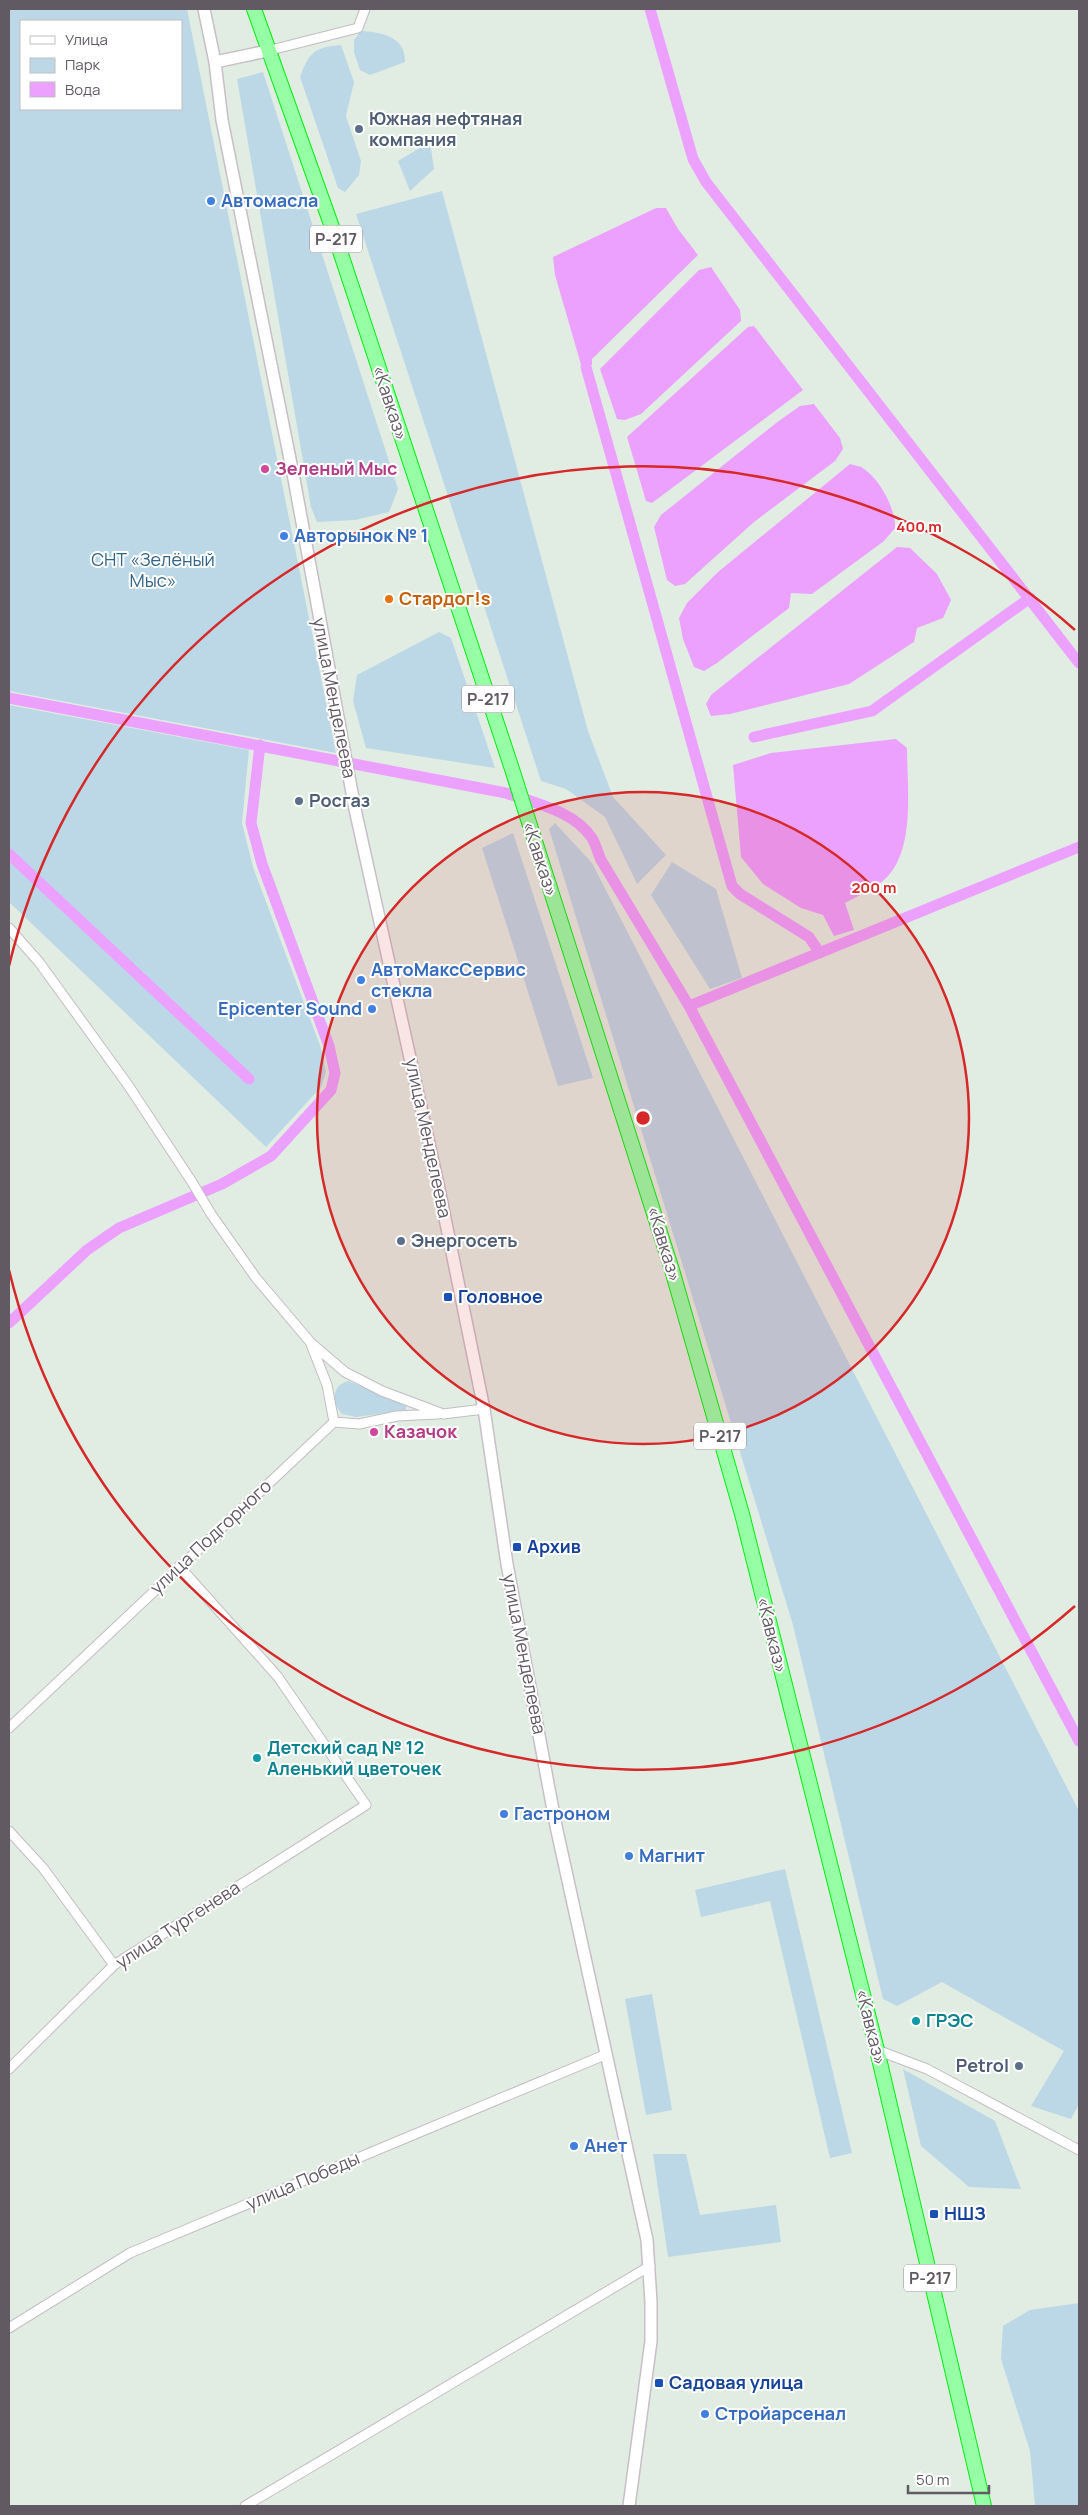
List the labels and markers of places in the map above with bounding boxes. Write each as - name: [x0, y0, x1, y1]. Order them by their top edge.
- place label: Южная нефтяная компания: [369, 106, 522, 151]
- marker: Южная нефтяная компания: [353, 123, 365, 135]
- place label: Автомасла: [221, 188, 318, 212]
- marker: Автомасла: [205, 195, 217, 207]
- place label: Зеленый Мыс: [275, 456, 397, 480]
- marker: Зеленый Мыс: [259, 463, 271, 475]
- place label: Авторынок № 1: [294, 523, 429, 547]
- marker: Авторынок № 1: [278, 530, 290, 542]
- place label: Стардог!s: [399, 586, 491, 610]
- marker: Стардог!s: [383, 593, 395, 605]
- place label: Росгаз: [309, 788, 370, 812]
- marker: Росгаз: [293, 795, 305, 807]
- place label: АвтоМаксСервис стекла: [371, 957, 526, 1002]
- marker: АвтоМаксСервис стекла: [355, 974, 367, 986]
- place label: Epicenter Sound: [218, 996, 362, 1020]
- marker: Epicenter Sound: [366, 1003, 378, 1015]
- centre of rings: [634, 1109, 652, 1127]
- place label: Энергосеть: [411, 1228, 517, 1252]
- marker: Энергосеть: [395, 1235, 407, 1247]
- place label: Головное: [458, 1284, 543, 1308]
- marker: Головное: [442, 1291, 454, 1303]
- place label: Казачок: [384, 1419, 458, 1443]
- marker: Казачок: [368, 1426, 380, 1438]
- place label: Архив: [527, 1534, 581, 1558]
- marker: Архив: [511, 1541, 523, 1553]
- place label: Детский сад № 12 Аленький цветочек: [267, 1735, 442, 1780]
- marker: Детский сад № 12 Аленький цветочек: [251, 1752, 263, 1764]
- place label: Гастроном: [514, 1801, 610, 1825]
- marker: Гастроном: [498, 1808, 510, 1820]
- place label: Магнит: [639, 1843, 706, 1867]
- marker: Магнит: [623, 1850, 635, 1862]
- place label: ГРЭС: [926, 2008, 974, 2032]
- marker: ГРЭС: [910, 2015, 922, 2027]
- place label: Petrol: [956, 2053, 1009, 2077]
- marker: Petrol: [1013, 2060, 1025, 2072]
- place label: Анет: [584, 2133, 628, 2157]
- marker: Анет: [568, 2140, 580, 2152]
- place label: НШЗ: [944, 2201, 986, 2225]
- marker: НШЗ: [928, 2208, 940, 2220]
- place label: Садовая улица: [669, 2370, 803, 2394]
- marker: Садовая улица: [653, 2377, 665, 2389]
- place label: Стройарсенал: [715, 2401, 846, 2425]
- marker: Стройарсенал: [699, 2408, 711, 2420]

